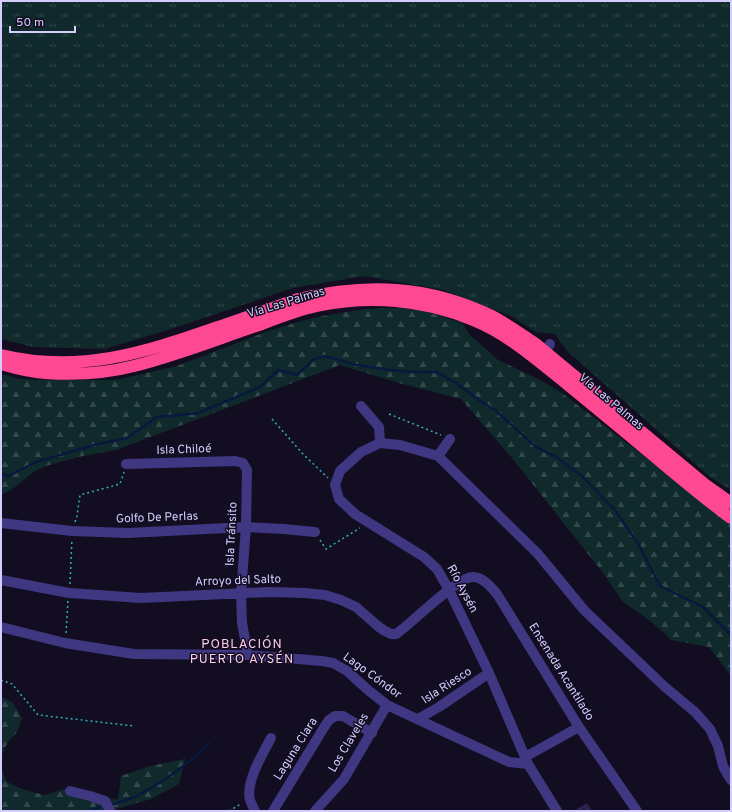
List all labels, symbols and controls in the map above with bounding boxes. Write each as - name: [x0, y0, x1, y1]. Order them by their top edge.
- scale bar: [10, 8, 75, 34]
- text: 50 m: [16, 15, 44, 31]
- street label: Vía Las Palmas: [245, 284, 327, 322]
- street label: Vía Las Palmas: [575, 370, 647, 434]
- street label: Isla Chiloé: [156, 441, 212, 459]
- street label: Isla Tránsito: [222, 501, 242, 566]
- street label: Golfo De Perlas: [115, 509, 199, 527]
- street label: Río Aysén: [443, 562, 481, 616]
- street label: Arroyo del Salto: [194, 571, 282, 591]
- street label: Ensenada Acantilado: [525, 620, 598, 724]
- district label: POBLACIÓN PUERTO AYSÉN: [190, 635, 294, 668]
- street label: Lago Cóndor: [339, 649, 405, 703]
- street label: Isla Riesco: [419, 664, 475, 708]
- street label: Los Claveles: [325, 710, 373, 776]
- street label: Laguna Clara: [270, 715, 322, 783]

